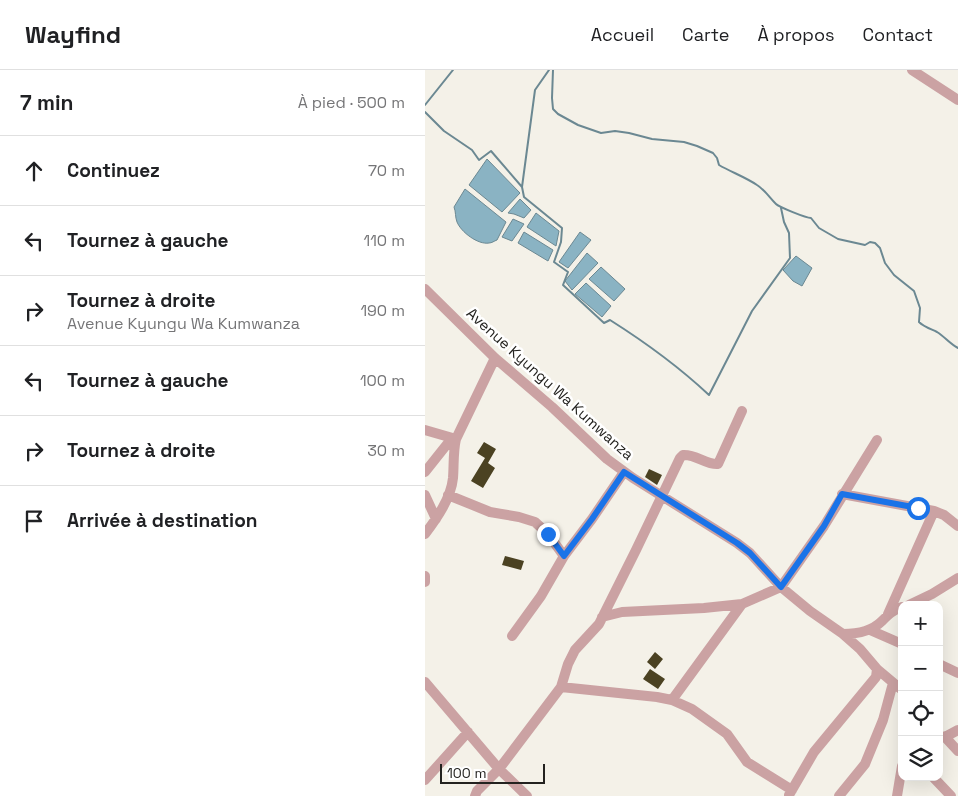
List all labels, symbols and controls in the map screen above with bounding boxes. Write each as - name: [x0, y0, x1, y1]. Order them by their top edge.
- text: Wayfind: [25, 19, 121, 50]
- text: Accueil: [591, 23, 654, 46]
- text: Carte: [682, 23, 729, 46]
- text: À propos: [757, 23, 835, 46]
- text: Contact: [863, 23, 933, 46]
- text: 7 min: [20, 89, 73, 116]
- text: À pied · 500 m: [298, 92, 405, 113]
- icon: ahead: [20, 157, 48, 185]
- text: Continuez: [67, 158, 160, 183]
- text: 70 m: [368, 160, 405, 181]
- icon: left: [20, 227, 48, 255]
- text: Tournez à gauche: [67, 228, 229, 253]
- text: 110 m: [363, 230, 405, 251]
- text: Tournez à droite: [67, 288, 216, 313]
- icon: right: [20, 297, 48, 325]
- text: 190 m: [360, 300, 405, 321]
- street label: Avenue Kyungu Wa Kumwanza: [463, 303, 638, 464]
- text: Avenue Kyungu Wa Kumwanza: [67, 313, 300, 334]
- icon: left: [20, 367, 48, 395]
- text: Tournez à gauche: [67, 368, 229, 393]
- text: 100 m: [360, 370, 405, 391]
- icon: right: [20, 437, 48, 465]
- text: Tournez à droite: [67, 438, 216, 463]
- text: 30 m: [367, 440, 405, 461]
- route start: [907, 497, 930, 520]
- icon: arrive: [20, 507, 48, 535]
- text: Arrivée à destination: [67, 508, 257, 533]
- route end: [537, 523, 560, 546]
- map controls: [898, 601, 943, 781]
- button: +: [898, 601, 943, 646]
- button: −: [898, 646, 943, 691]
- button: locate: [898, 691, 943, 736]
- button: layers: [898, 736, 943, 781]
- scale bar: [440, 761, 545, 784]
- text: 100 m: [447, 764, 486, 782]

